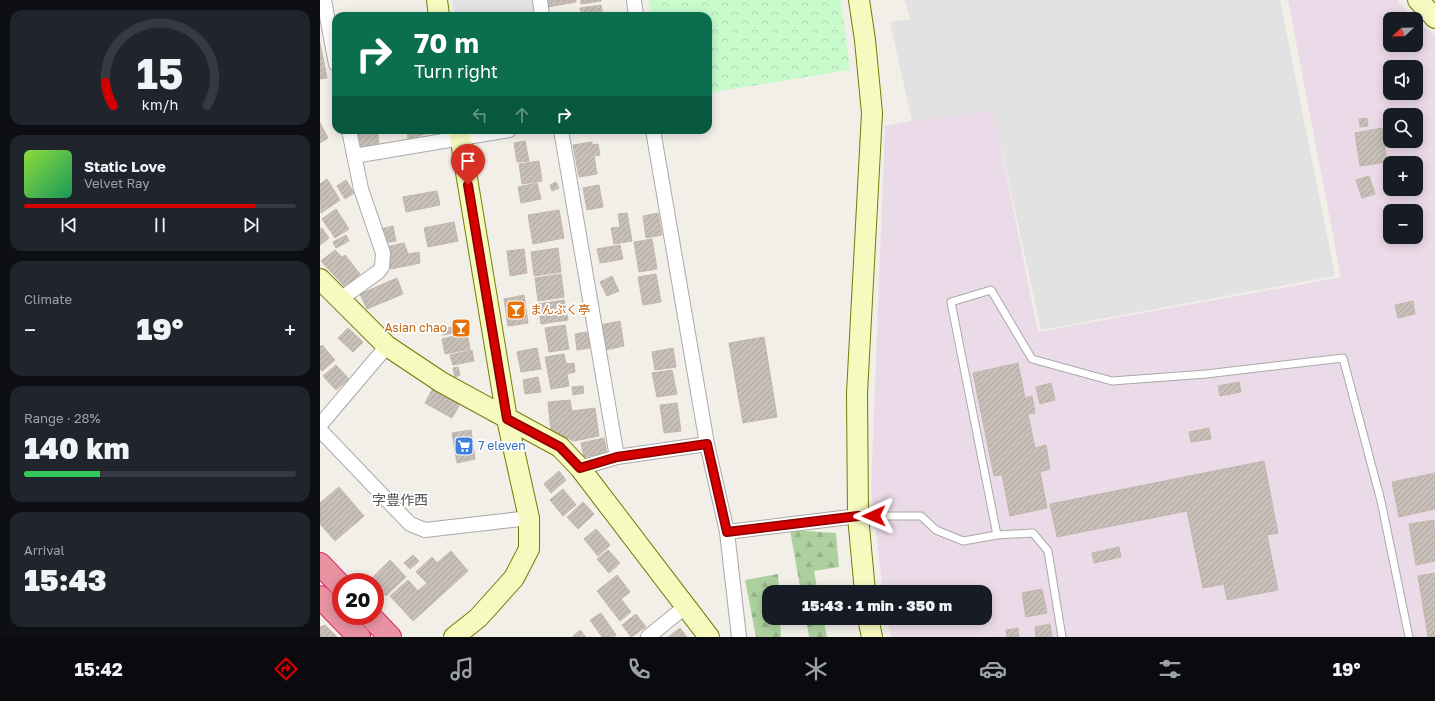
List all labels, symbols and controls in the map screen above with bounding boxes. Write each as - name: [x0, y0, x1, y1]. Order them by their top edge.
- north arrow: [1383, 12, 1423, 52]
- map controls: [1383, 12, 1423, 244]
- text: 70 m: [414, 26, 479, 59]
- icon: right: [348, 28, 400, 80]
- text: 15: [137, 48, 183, 98]
- text: Turn right: [414, 60, 498, 82]
- button: sound: [1383, 60, 1423, 100]
- text: km/h: [142, 95, 178, 112]
- icon: left: [469, 104, 491, 126]
- icon: ahead: [511, 104, 533, 126]
- icon: right: [553, 104, 575, 126]
- button: search: [1383, 108, 1423, 148]
- pin: [451, 144, 485, 185]
- icon: arrive: [457, 150, 479, 172]
- button: +: [1383, 156, 1423, 196]
- text: Static Love: [84, 157, 166, 175]
- text: Velvet Ray: [84, 175, 149, 191]
- button: −: [1383, 204, 1423, 244]
- icon: previous: [58, 214, 80, 236]
- icon: pause: [149, 214, 171, 236]
- icon: next: [240, 214, 262, 236]
- text: Climate: [24, 291, 72, 307]
- bar icon: まんぷく亭: [505, 299, 527, 321]
- place label: まんぷく亭: [530, 302, 590, 317]
- text: 19°: [136, 311, 184, 347]
- text: −: [24, 316, 36, 343]
- text: +: [284, 316, 296, 343]
- bar icon: Asian chao: [450, 317, 472, 339]
- place label: Asian chao: [384, 320, 447, 335]
- text: Range · 28%: [24, 410, 100, 426]
- text: 140 km: [24, 430, 130, 466]
- supermarket icon: 7 eleven: [453, 435, 475, 457]
- place label: 7 eleven: [478, 438, 526, 453]
- district label: 字豊作西: [372, 491, 428, 508]
- position arrow: [853, 495, 895, 537]
- text: Arrival: [24, 542, 65, 558]
- text: 15:43: [24, 562, 107, 598]
- speed limit sign: 20: [332, 573, 384, 625]
- text: 15:43 · 1 min · 350 m: [802, 596, 952, 614]
- icon: directions: [272, 655, 300, 683]
- icon: music: [448, 655, 476, 683]
- icon: phone: [625, 655, 653, 683]
- icon: climate: [802, 655, 830, 683]
- icon: car: [979, 655, 1007, 683]
- icon: filters: [1156, 655, 1184, 683]
- text: 15:42: [74, 658, 123, 680]
- text: 19°: [1333, 658, 1361, 680]

